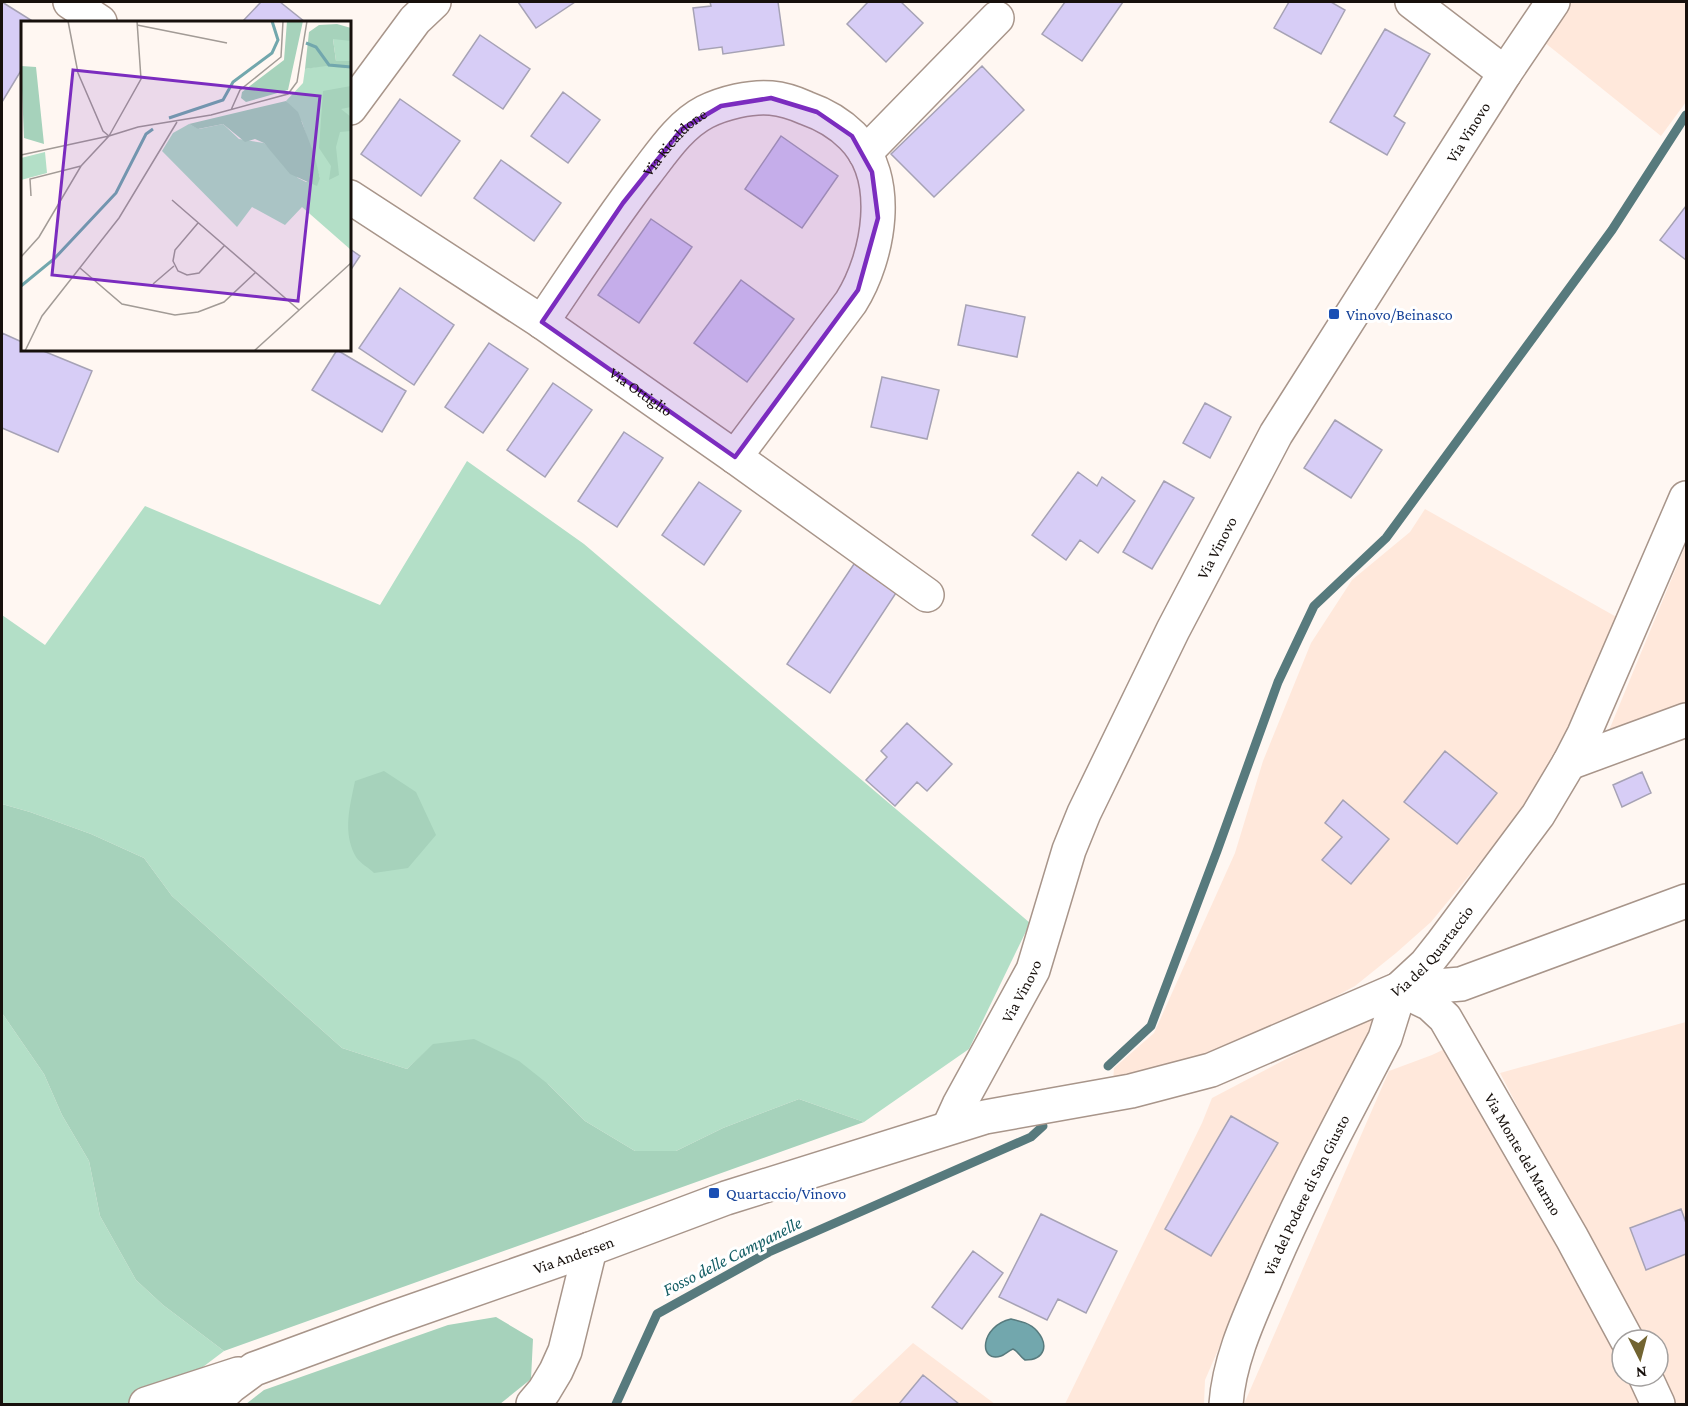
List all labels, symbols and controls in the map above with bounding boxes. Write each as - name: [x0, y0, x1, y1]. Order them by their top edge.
- inset map: [21, 21, 351, 351]
- street label: Via Vinovo: [1442, 98, 1493, 165]
- street label: Via Ricaldone: [639, 105, 709, 179]
- place label: Vinovo/Beinasco: [1346, 306, 1453, 323]
- marker: Vinovo/Beinasco: [1327, 307, 1341, 321]
- street label: Via Ottiglio: [606, 363, 676, 419]
- street label: Via Vinovo: [1193, 513, 1240, 582]
- street label: Via del Quartaccio: [1388, 902, 1476, 1000]
- street label: Via Vinovo: [998, 958, 1044, 1025]
- street label: Via Monte del Marmo: [1482, 1090, 1565, 1218]
- street label: Via del Podere di San Giusto: [1260, 1111, 1352, 1278]
- place label: Quartaccio/Vinovo: [726, 1185, 846, 1202]
- marker: Quartaccio/Vinovo: [707, 1186, 721, 1200]
- water label: Fosso delle Campanelle: [659, 1212, 805, 1300]
- street label: Via Andersen: [531, 1232, 616, 1277]
- north arrow: [1610, 1328, 1670, 1388]
- text: N: [1635, 1363, 1648, 1381]

